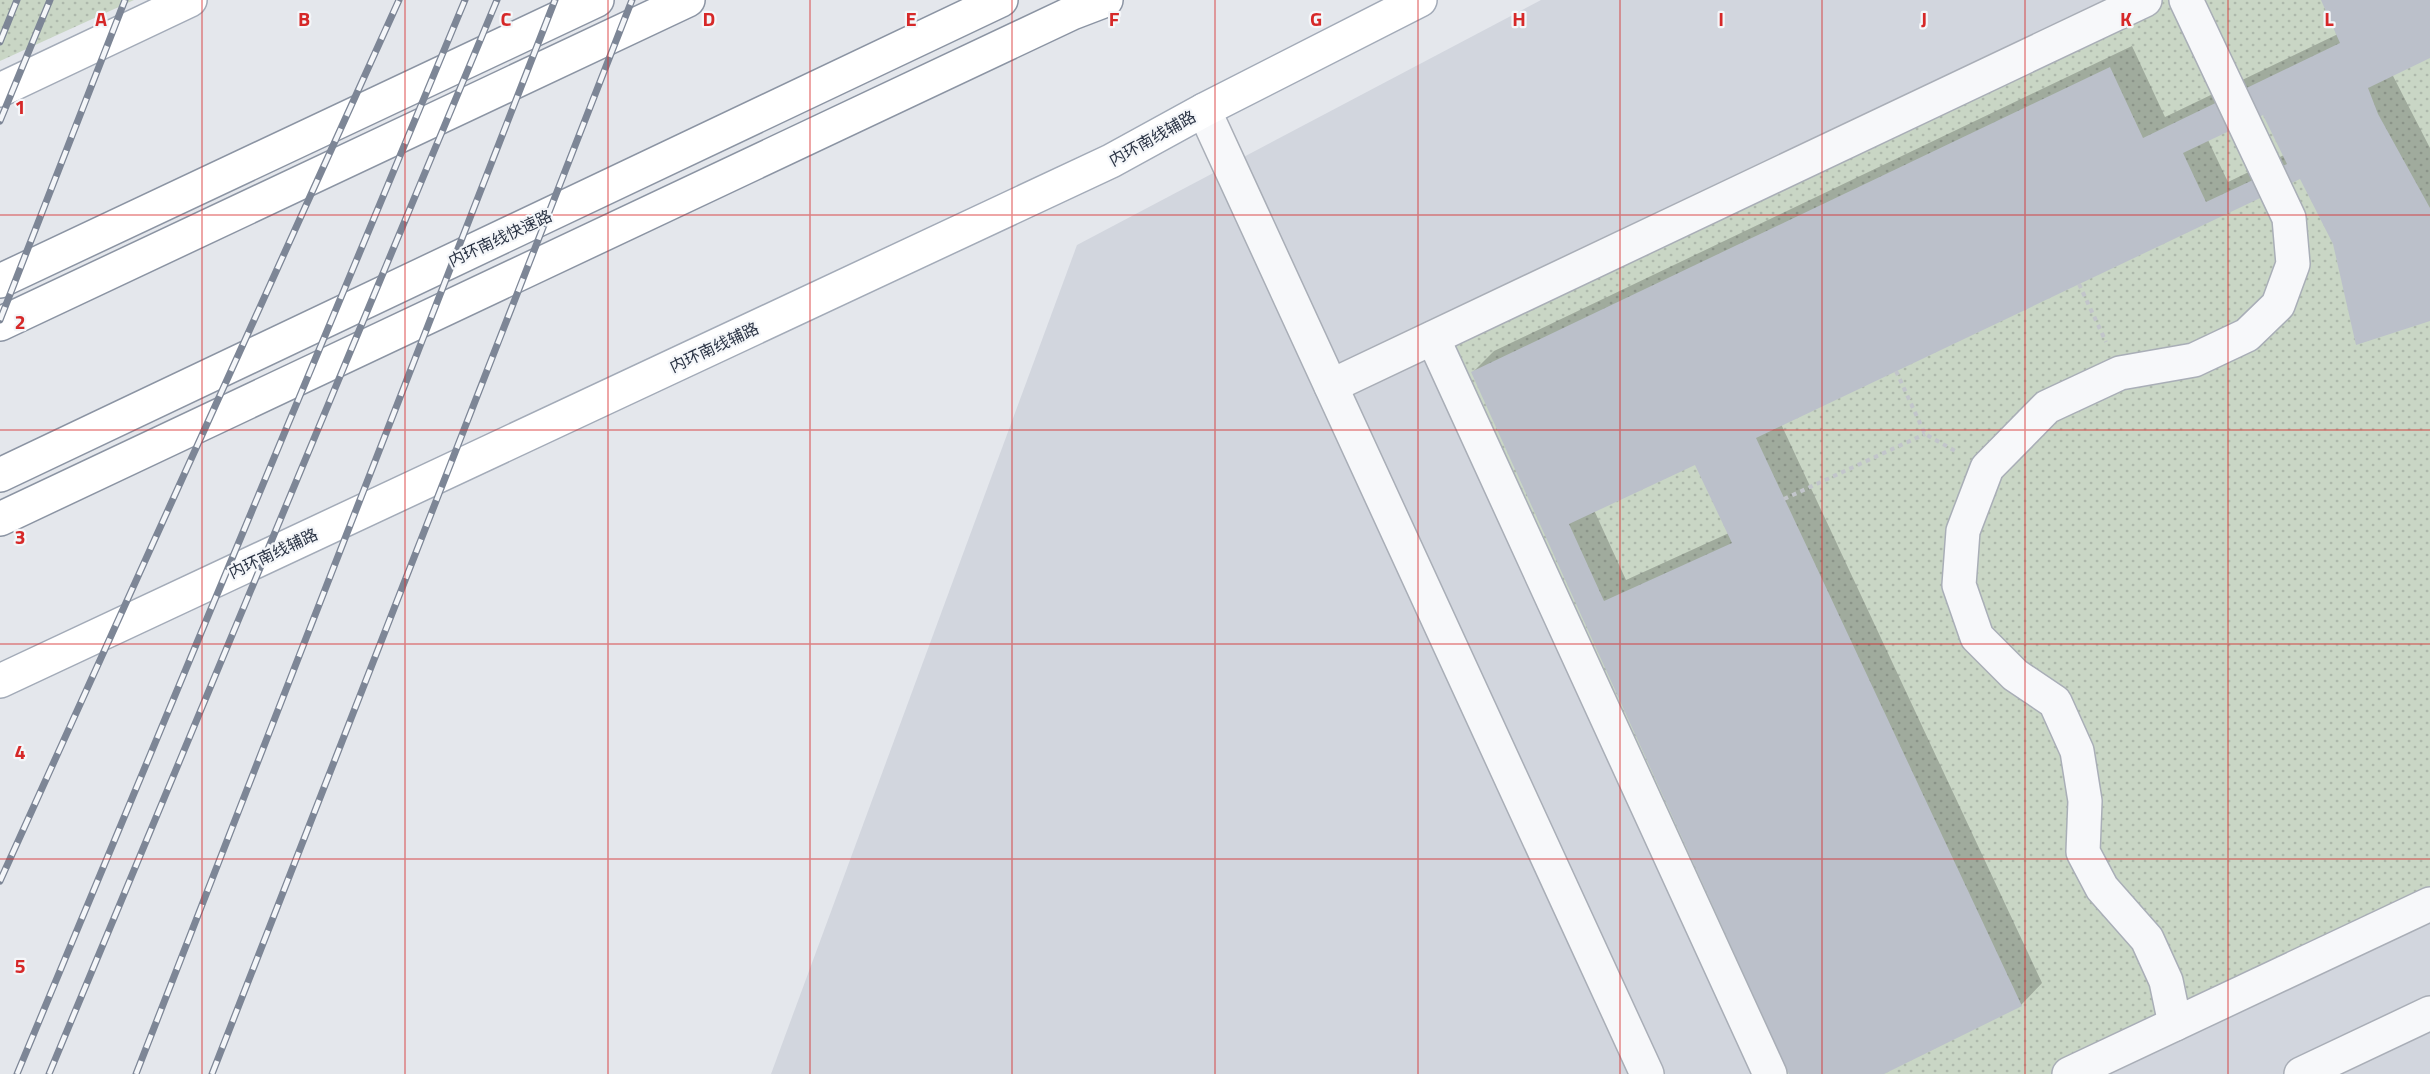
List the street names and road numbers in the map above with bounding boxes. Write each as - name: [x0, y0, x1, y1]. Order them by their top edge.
- street label: 内环南线辅路: [1104, 104, 1200, 172]
- street label: 内环南线快速路: [444, 203, 556, 273]
- street label: 内环南线辅路: [665, 316, 763, 378]
- street label: 内环南线辅路: [224, 522, 322, 584]

